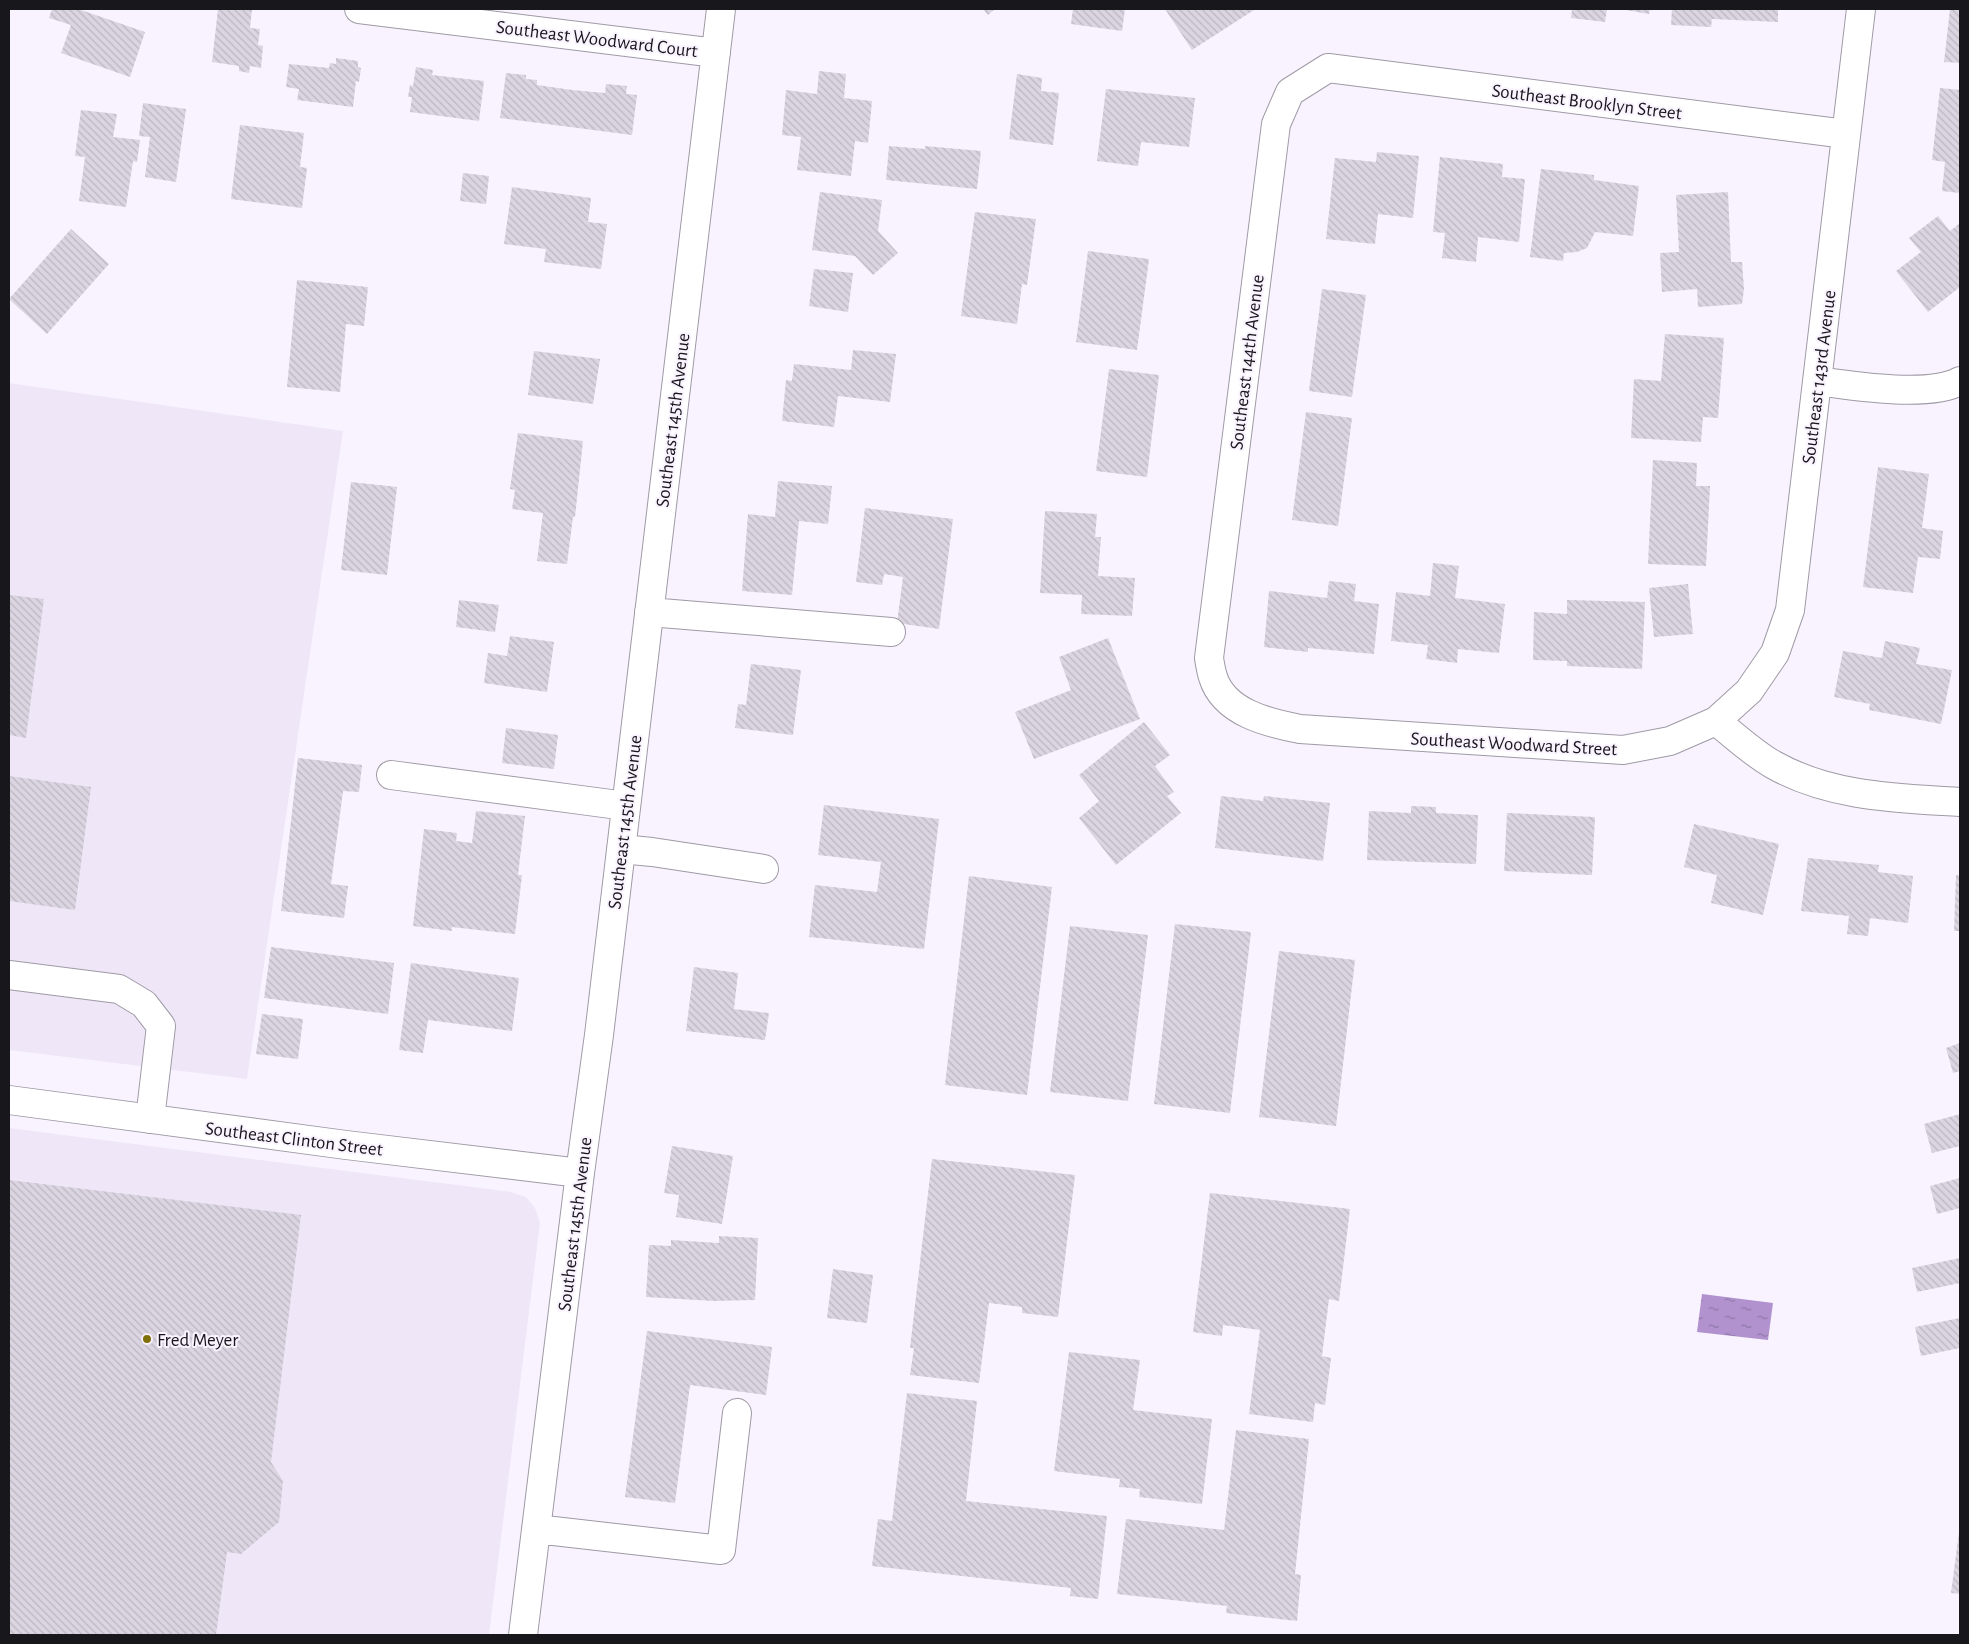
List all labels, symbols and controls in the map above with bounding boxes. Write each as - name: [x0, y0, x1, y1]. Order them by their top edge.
- street label: Southeast Woodward Court: [495, 18, 699, 61]
- street label: Southeast Brooklyn Street: [1491, 81, 1683, 124]
- street label: Southeast 144th Avenue: [1227, 273, 1268, 451]
- street label: Southeast 143rd Avenue: [1799, 289, 1840, 465]
- street label: Southeast 145th Avenue: [653, 332, 694, 508]
- street label: Southeast Woodward Street: [1410, 730, 1618, 759]
- street label: Southeast 145th Avenue: [605, 734, 646, 910]
- street label: Southeast Clinton Street: [204, 1119, 384, 1160]
- street label: Southeast 145th Avenue: [555, 1136, 596, 1312]
- place label: Fred Meyer: [157, 1331, 239, 1350]
- marker: Fred Meyer: [141, 1333, 153, 1345]

